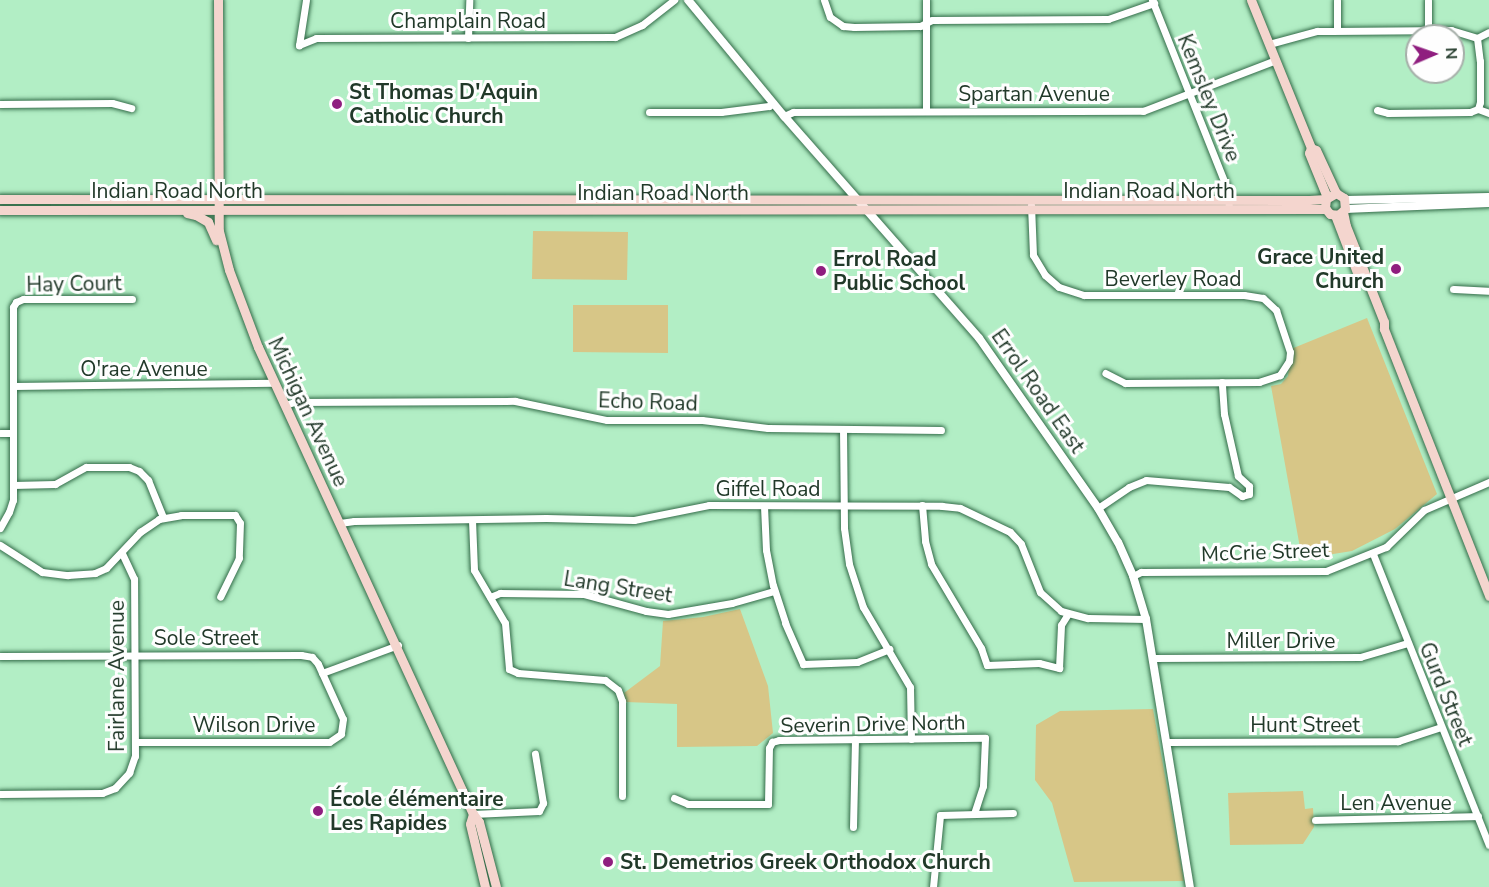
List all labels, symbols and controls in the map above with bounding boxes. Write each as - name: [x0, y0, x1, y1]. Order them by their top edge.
- street label: Champlain Road: [390, 8, 546, 34]
- north arrow: [1405, 24, 1465, 84]
- street label: Kemsley Drive: [1172, 31, 1246, 165]
- text: N: [1440, 47, 1462, 60]
- place label: St Thomas D'Aquin Catholic Church: [349, 79, 538, 129]
- street label: Spartan Avenue: [958, 81, 1110, 107]
- marker: St Thomas D'Aquin Catholic Church: [330, 97, 344, 111]
- street label: Indian Road North: [91, 178, 263, 204]
- street label: Indian Road North: [1063, 178, 1235, 204]
- street label: Indian Road North: [577, 180, 749, 206]
- place label: Grace United Church: [1257, 244, 1384, 294]
- place label: Errol Road Public School: [833, 246, 965, 296]
- marker: Grace United Church: [1389, 262, 1403, 276]
- marker: Errol Road Public School: [814, 264, 828, 278]
- street label: Beverley Road: [1105, 266, 1241, 292]
- street label: Hay Court: [26, 271, 122, 297]
- street label: Errol Road East: [986, 324, 1090, 458]
- street label: Michigan Avenue: [262, 333, 354, 491]
- street label: O'rae Avenue: [80, 356, 208, 382]
- street label: Echo Road: [598, 388, 698, 416]
- street label: Giffel Road: [715, 476, 821, 502]
- street label: McCrie Street: [1201, 537, 1329, 567]
- street label: Lang Street: [562, 566, 674, 608]
- street label: Fairlane Avenue: [104, 600, 130, 752]
- street label: Sole Street: [154, 625, 258, 651]
- street label: Miller Drive: [1226, 628, 1336, 654]
- street label: Gurd Street: [1414, 639, 1478, 749]
- street label: Severin Drive North: [780, 710, 966, 738]
- street label: Wilson Drive: [192, 712, 316, 738]
- street label: Hunt Street: [1250, 712, 1360, 738]
- place label: École élémentaire Les Rapides: [330, 786, 504, 836]
- street label: Len Avenue: [1340, 790, 1452, 816]
- marker: École élémentaire Les Rapides: [311, 804, 325, 818]
- place label: St. Demetrios Greek Orthodox Church: [620, 849, 991, 875]
- marker: St. Demetrios Greek Orthodox Church: [601, 855, 615, 869]

